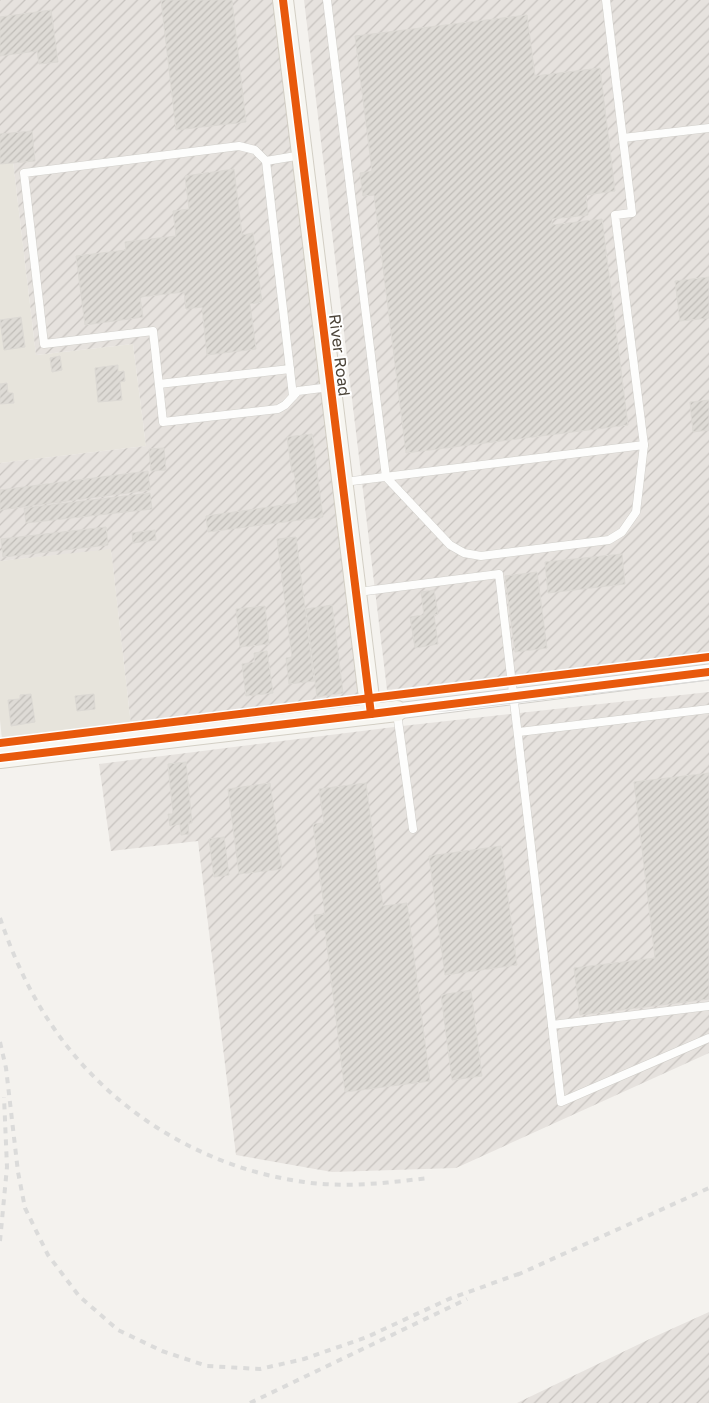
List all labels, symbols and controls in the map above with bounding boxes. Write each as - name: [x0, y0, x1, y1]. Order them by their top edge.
- street label: River Road: [325, 313, 355, 397]

